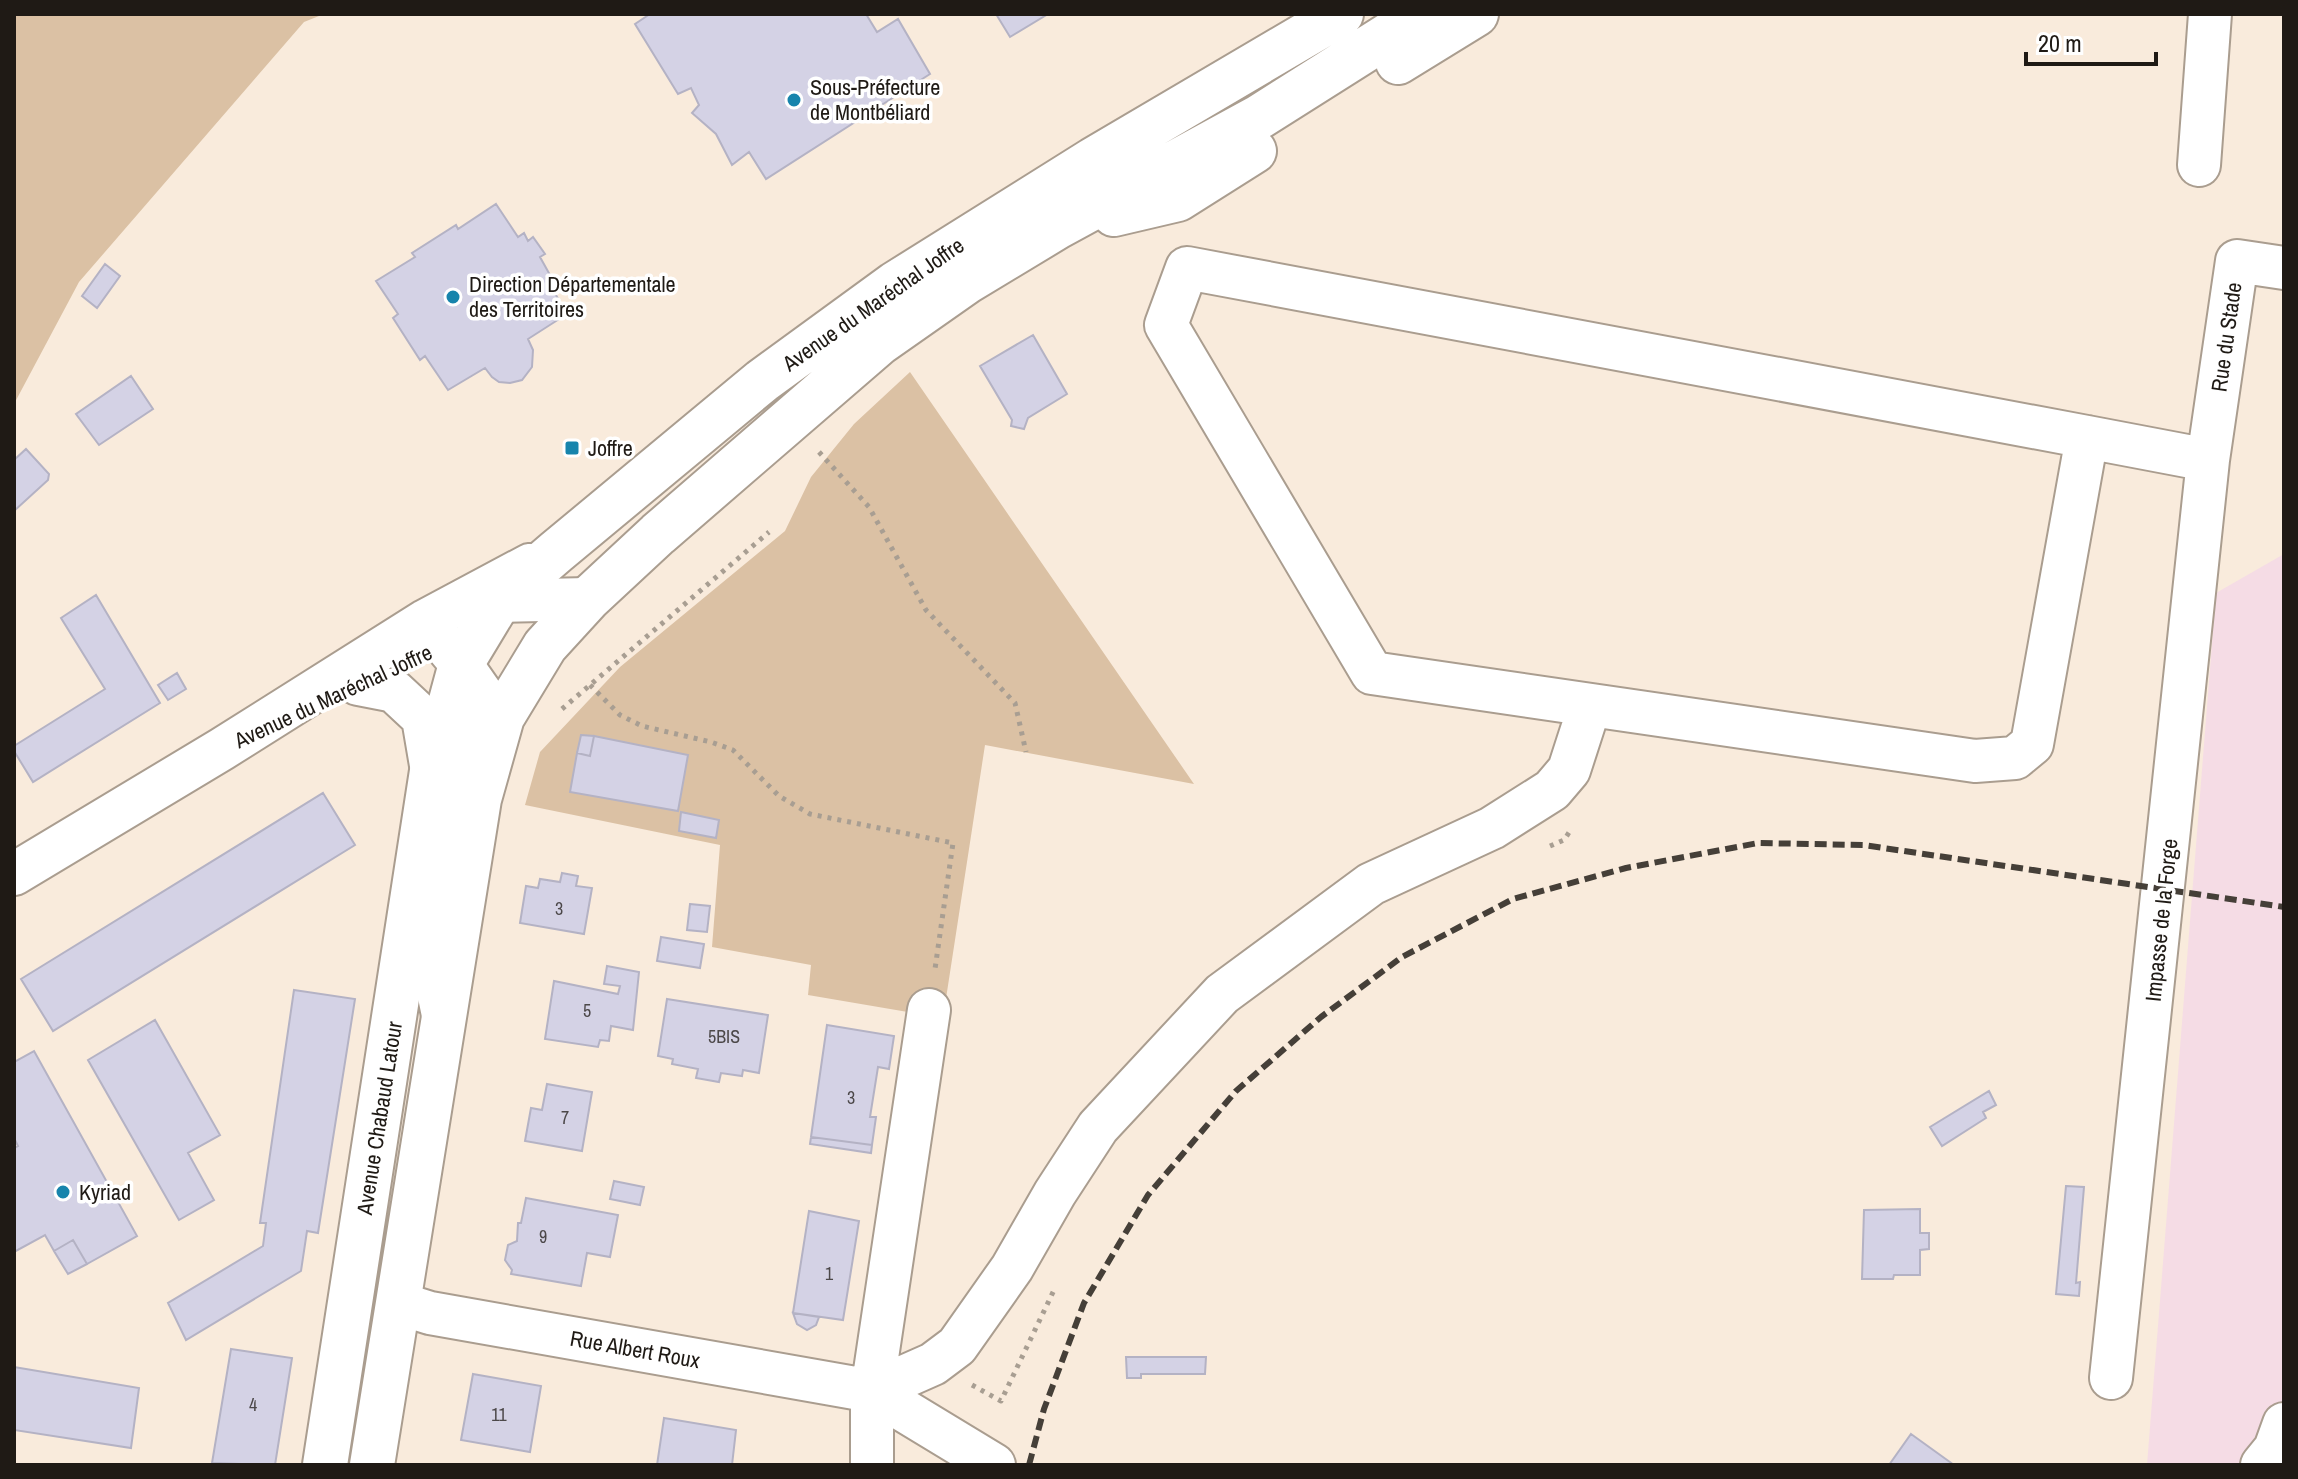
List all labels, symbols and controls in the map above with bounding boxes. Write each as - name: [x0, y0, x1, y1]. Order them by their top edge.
- scale bar: [2026, 16, 2156, 66]
- text: 20 m: [2038, 27, 2082, 59]
- place label: Sous-Préfecture de Montbéliard: [810, 72, 940, 127]
- marker: Sous-Préfecture de Montbéliard: [785, 91, 803, 109]
- street label: Avenue du Maréchal Joffre: [776, 230, 970, 379]
- place label: Direction Départementale des Territoires: [469, 269, 676, 324]
- street label: Rue du Stade: [2203, 280, 2249, 394]
- marker: Direction Départementale des Territoires: [444, 288, 462, 306]
- place label: Joffre: [588, 433, 633, 463]
- marker: Joffre: [563, 439, 581, 457]
- street label: Avenue du Maréchal Joffre: [228, 637, 437, 755]
- street label: Impasse de la Forge: [2138, 837, 2184, 1003]
- house number: 3: [555, 896, 563, 921]
- house number: 5: [583, 998, 591, 1023]
- street label: Avenue Chabaud Latour: [349, 1019, 409, 1218]
- house number: 5BIS: [708, 1024, 740, 1049]
- house number: 3: [847, 1085, 855, 1110]
- house number: 7: [561, 1105, 569, 1130]
- place label: Kyriad: [79, 1177, 131, 1207]
- marker: Kyriad: [54, 1183, 72, 1201]
- house number: 9: [539, 1224, 547, 1249]
- house number: 1: [825, 1261, 834, 1286]
- street label: Rue Albert Roux: [568, 1323, 702, 1375]
- house number: 4: [249, 1392, 257, 1417]
- house number: 11: [491, 1402, 507, 1427]

